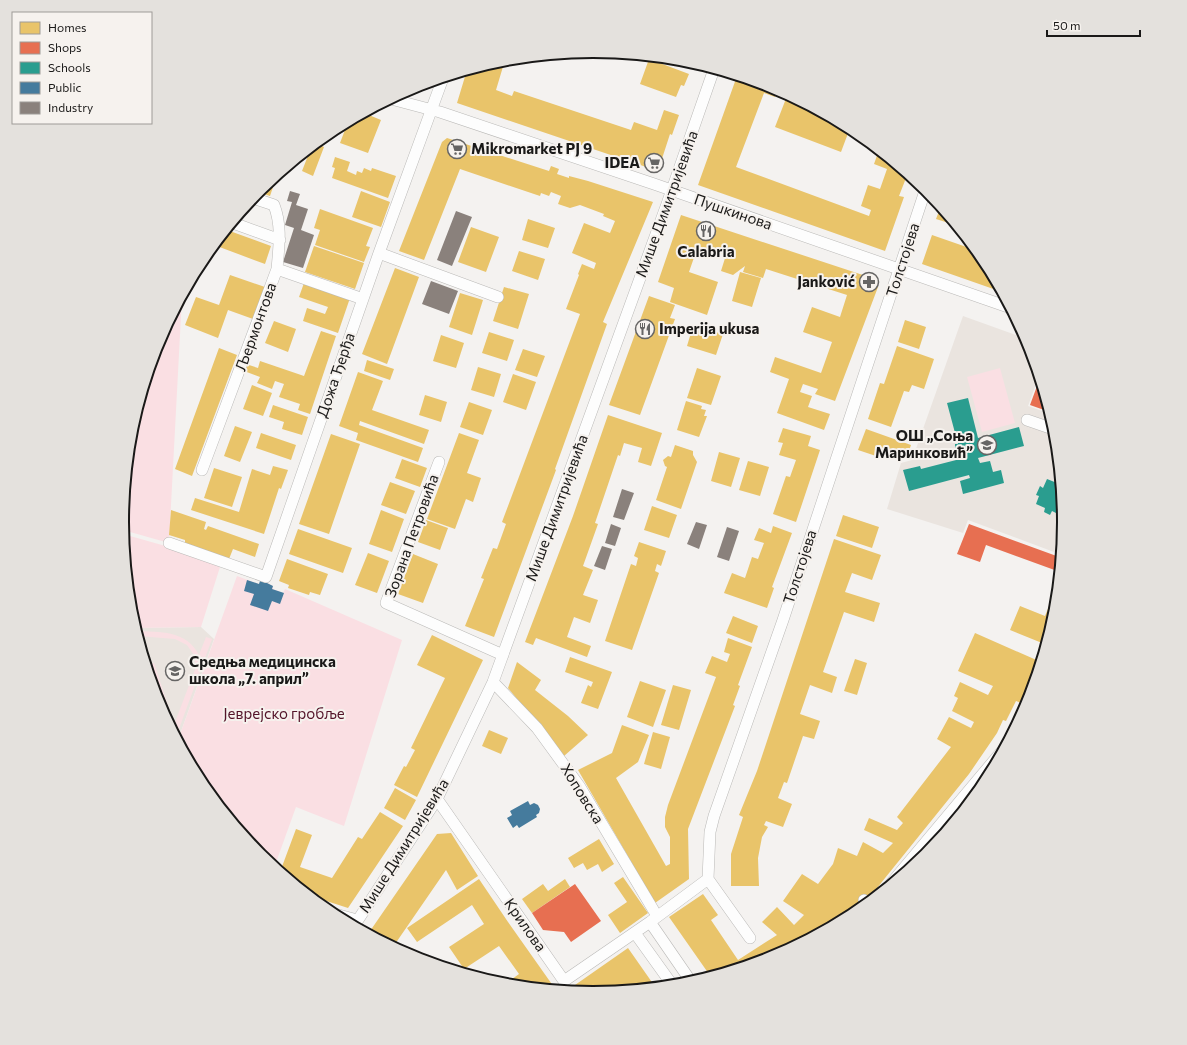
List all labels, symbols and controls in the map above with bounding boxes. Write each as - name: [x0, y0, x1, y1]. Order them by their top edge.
- legend: [12, 12, 152, 124]
- scale bar: [1047, 12, 1140, 38]
- text: 50 m: [1053, 18, 1081, 32]
- text: Homes: [48, 20, 86, 34]
- text: Shops: [48, 40, 82, 54]
- text: Schools: [48, 60, 91, 74]
- text: Public: [48, 80, 81, 94]
- text: Industry: [48, 100, 93, 114]
- street label: Мише Димитријевића: [631, 128, 701, 280]
- supermarket icon: Mikromarket PJ 9: [446, 138, 468, 160]
- place label: Mikromarket PJ 9: [471, 139, 592, 157]
- supermarket icon: IDEA: [643, 152, 665, 174]
- place label: IDEA: [605, 153, 640, 171]
- street label: Пушкинова: [692, 189, 775, 233]
- restaurant icon: Calabria: [695, 220, 717, 242]
- street label: Толстојева: [882, 220, 922, 299]
- place label: Calabria: [677, 242, 735, 260]
- pharmacy icon: Janković: [858, 271, 880, 293]
- place label: Janković: [797, 272, 855, 290]
- street label: Љермонтова: [231, 280, 279, 373]
- restaurant icon: Imperija ukusa: [634, 318, 656, 340]
- place label: Imperija ukusa: [659, 319, 760, 337]
- street label: Дожа Ђерђа: [312, 330, 358, 419]
- place label: ОШ „Соња Маринковић”: [875, 426, 973, 461]
- street label: Мише Димитријевића: [521, 432, 591, 584]
- school or university icon: ОШ „Соња Маринковић”: [976, 434, 998, 456]
- street label: Зорана Петровића: [380, 471, 442, 600]
- street label: Толстојева: [779, 527, 819, 606]
- place label: Средња медицинска школа „7. април”: [189, 652, 336, 687]
- school or university icon: Средња медицинска школа „7. април”: [164, 660, 186, 682]
- park label: Јеврејско гробље: [223, 704, 345, 722]
- street label: Хоповска: [557, 760, 608, 827]
- street label: Мише Димитријевића: [354, 775, 452, 916]
- street label: Крилова: [501, 894, 551, 954]

